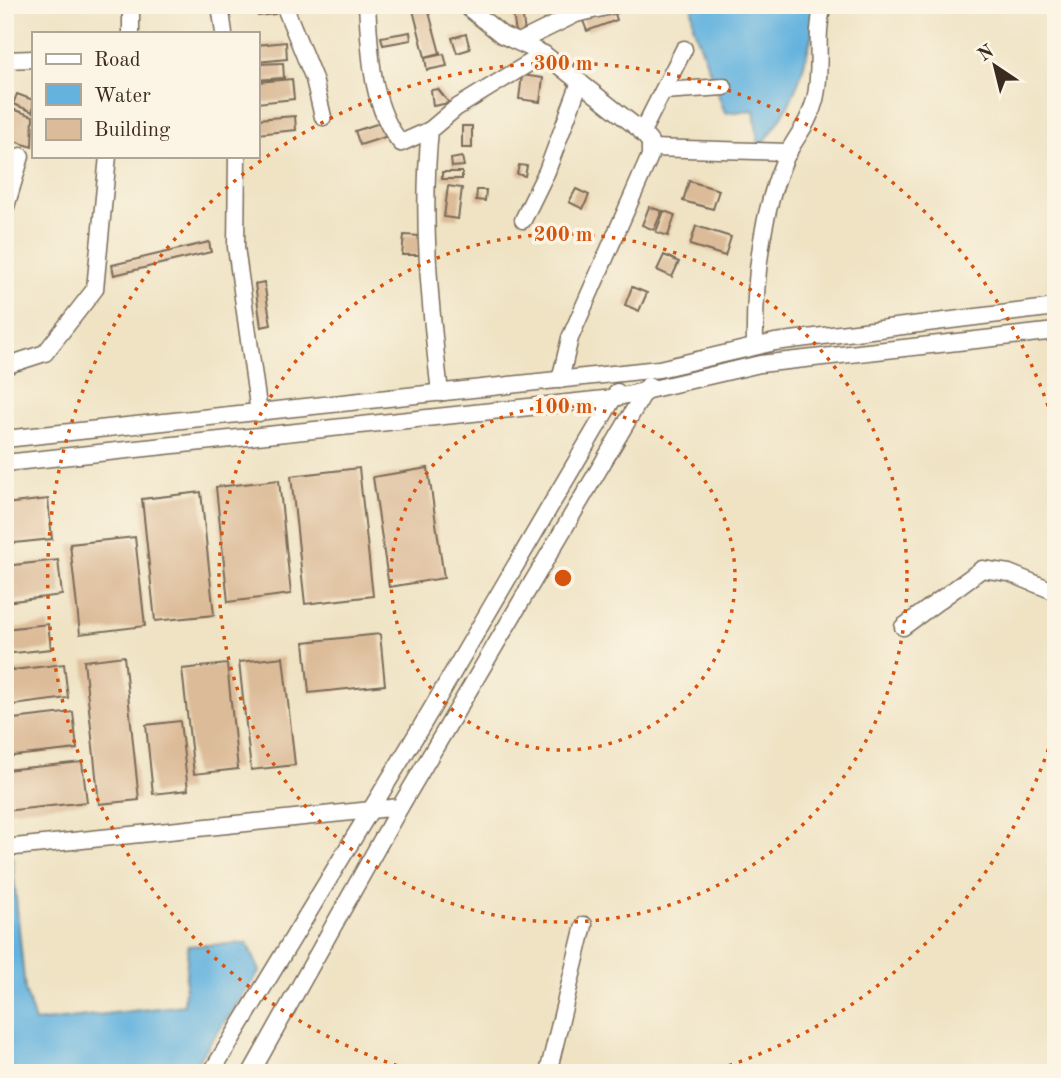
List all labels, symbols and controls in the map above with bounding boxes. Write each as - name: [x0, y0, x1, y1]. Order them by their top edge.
- legend: [32, 32, 259, 158]
- north arrow: [960, 32, 1030, 102]
- text: N: [975, 42, 998, 66]
- text: Road: [94, 50, 141, 71]
- text: 300 m: [533, 54, 593, 75]
- text: Water: [94, 86, 151, 107]
- text: Building: [94, 120, 171, 141]
- text: 200 m: [533, 225, 593, 246]
- text: 100 m: [533, 397, 593, 418]
- centre of rings: [551, 566, 575, 590]

